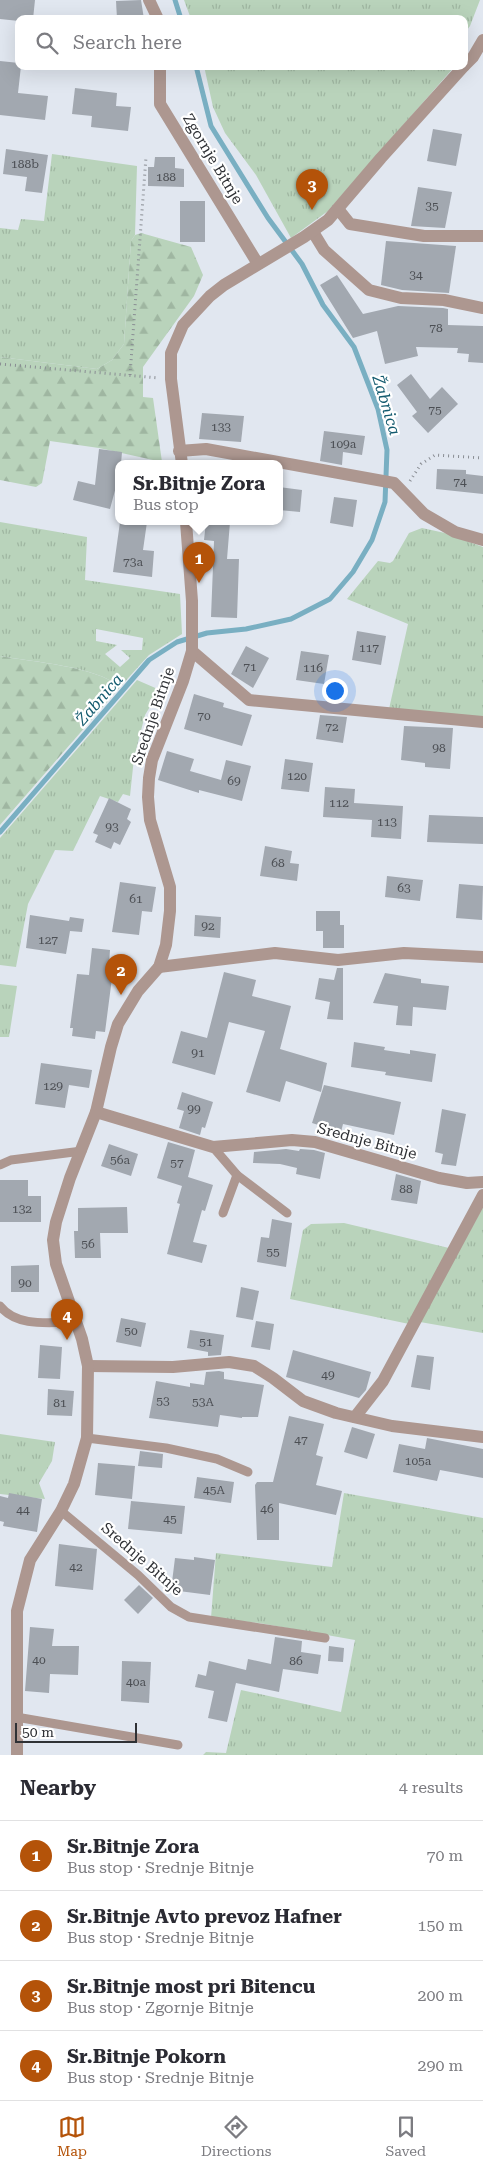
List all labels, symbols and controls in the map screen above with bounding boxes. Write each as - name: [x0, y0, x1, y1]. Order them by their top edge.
- search box: [15, 15, 468, 70]
- icon: search: [33, 29, 61, 57]
- text: Search here: [73, 31, 182, 54]
- street label: Zgornje Bitnje: [179, 111, 247, 207]
- house number: 188b: [11, 157, 39, 171]
- pin: 3: [296, 169, 328, 210]
- house number: 188: [156, 170, 176, 184]
- house number: 35: [425, 199, 439, 213]
- house number: 34: [409, 268, 423, 282]
- house number: 78: [429, 321, 443, 335]
- water label: Žabnica: [368, 372, 405, 438]
- house number: 75: [428, 403, 442, 417]
- house number: 133: [211, 420, 231, 434]
- house number: 109a: [330, 437, 357, 451]
- popup: [115, 460, 283, 525]
- text: Sr.Bitnje Zora: [133, 472, 265, 495]
- house number: 74: [453, 475, 467, 489]
- text: Bus stop: [133, 495, 199, 514]
- pin: 1: [183, 542, 215, 583]
- house number: 73a: [123, 555, 143, 569]
- house number: 117: [359, 641, 379, 655]
- house number: 71: [243, 660, 257, 674]
- house number: 116: [303, 661, 323, 675]
- street label: Srednje Bitnje: [128, 665, 178, 767]
- water label: Žabnica: [71, 670, 127, 730]
- your location: [322, 678, 348, 704]
- house number: 70: [197, 709, 211, 723]
- house number: 72: [325, 720, 339, 734]
- house number: 98: [432, 741, 446, 755]
- house number: 120: [287, 769, 307, 783]
- house number: 69: [227, 774, 241, 788]
- house number: 112: [329, 796, 349, 810]
- house number: 113: [377, 815, 397, 829]
- house number: 93: [105, 820, 119, 834]
- house number: 68: [271, 856, 285, 870]
- house number: 63: [397, 881, 411, 895]
- house number: 61: [129, 892, 143, 906]
- house number: 92: [201, 919, 215, 933]
- house number: 127: [38, 933, 58, 947]
- pin: 2: [105, 954, 137, 995]
- house number: 91: [191, 1046, 205, 1060]
- house number: 129: [43, 1079, 63, 1093]
- house number: 99: [187, 1102, 201, 1116]
- street label: Srednje Bitnje: [315, 1119, 419, 1163]
- house number: 56a: [110, 1153, 130, 1167]
- house number: 57: [170, 1156, 184, 1170]
- house number: 88: [399, 1182, 413, 1196]
- house number: 132: [12, 1202, 32, 1216]
- house number: 56: [81, 1237, 95, 1251]
- house number: 55: [266, 1245, 280, 1259]
- house number: 90: [18, 1276, 32, 1290]
- pin: 4: [51, 1299, 83, 1340]
- house number: 50: [124, 1324, 138, 1338]
- house number: 51: [199, 1335, 213, 1349]
- house number: 49: [321, 1368, 335, 1382]
- house number: 53: [156, 1394, 170, 1408]
- house number: 53A: [192, 1395, 215, 1409]
- house number: 81: [53, 1396, 67, 1410]
- house number: 47: [294, 1433, 308, 1447]
- house number: 105a: [405, 1454, 432, 1468]
- house number: 45A: [203, 1483, 226, 1497]
- house number: 46: [260, 1502, 274, 1516]
- house number: 44: [16, 1503, 30, 1517]
- house number: 45: [163, 1512, 177, 1526]
- street label: Srednje Bitnje: [98, 1519, 186, 1599]
- house number: 42: [69, 1560, 83, 1574]
- house number: 40: [32, 1653, 46, 1667]
- house number: 86: [289, 1654, 303, 1668]
- house number: 40a: [126, 1675, 146, 1689]
- scale bar: [15, 1720, 138, 1743]
- text: 50 m: [22, 1724, 54, 1740]
- text: Nearby: [20, 1776, 96, 1800]
- text: 4 results: [399, 1778, 463, 1797]
- text: Sr.Bitnje Zora: [67, 1835, 199, 1858]
- text: 1: [32, 1846, 40, 1865]
- text: 70 m: [426, 1846, 463, 1865]
- text: Bus stop · Srednje Bitnje: [67, 1858, 254, 1877]
- text: Sr.Bitnje Avto prevoz Hafner: [67, 1905, 342, 1928]
- text: 2: [32, 1916, 40, 1935]
- text: 150 m: [417, 1916, 463, 1935]
- text: Bus stop · Srednje Bitnje: [67, 1928, 254, 1947]
- text: Sr.Bitnje most pri Bitencu: [67, 1975, 315, 1998]
- text: 3: [32, 1986, 40, 2005]
- text: 200 m: [417, 1986, 463, 2005]
- text: Bus stop · Zgornje Bitnje: [67, 1998, 254, 2017]
- text: Sr.Bitnje Pokorn: [67, 2045, 226, 2068]
- text: 4: [32, 2056, 40, 2075]
- text: 290 m: [417, 2056, 463, 2075]
- text: Bus stop · Srednje Bitnje: [67, 2068, 254, 2087]
- tab: Map: [57, 2113, 87, 2159]
- tab: Directions: [201, 2113, 271, 2159]
- tab: Saved: [385, 2113, 426, 2159]

